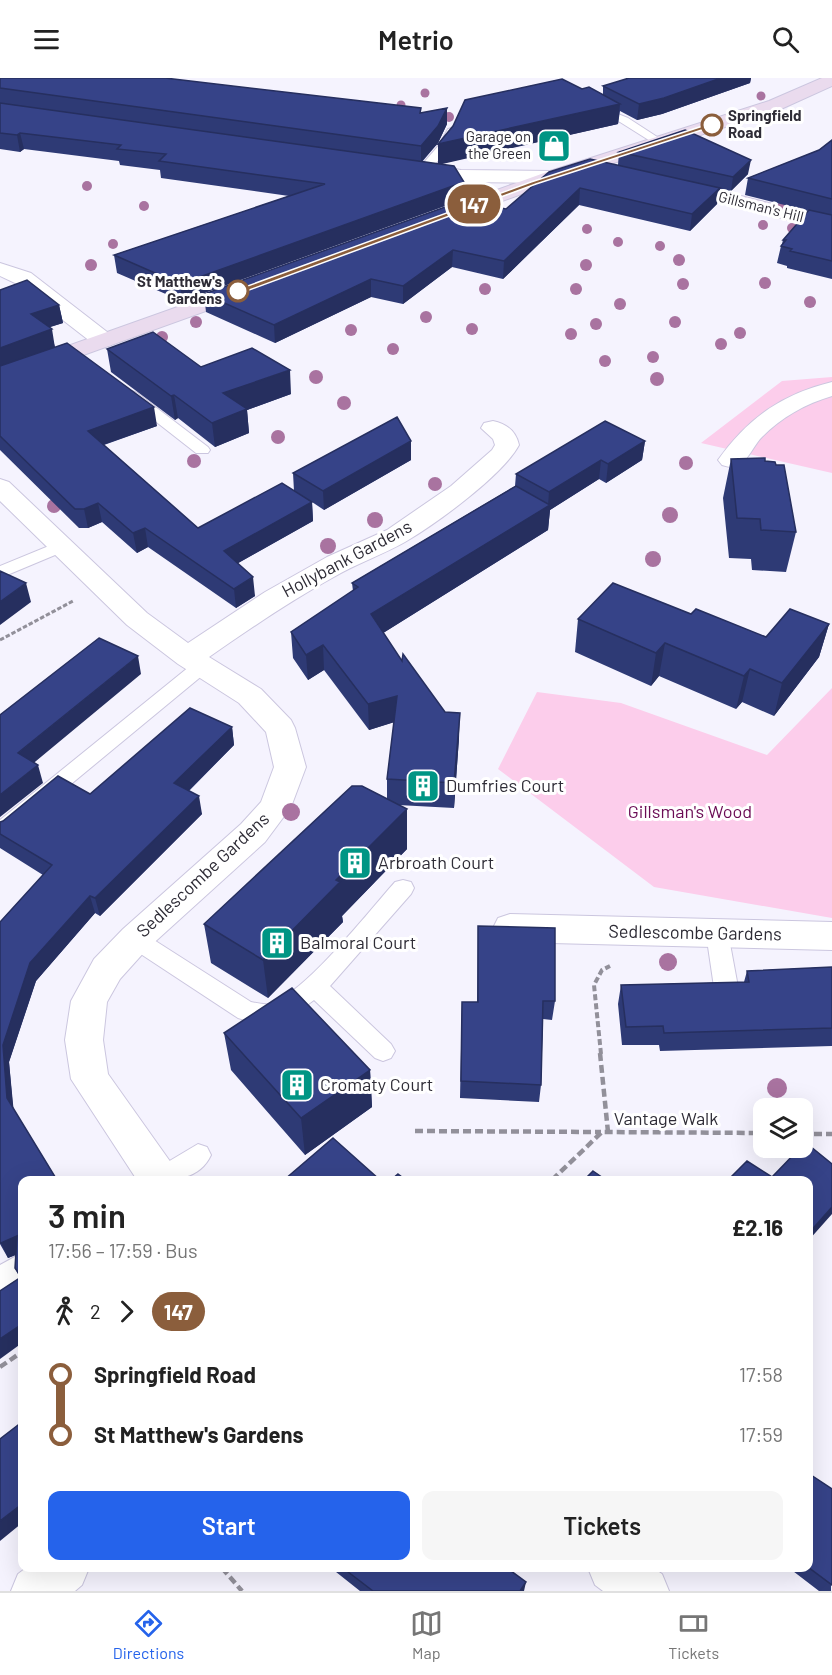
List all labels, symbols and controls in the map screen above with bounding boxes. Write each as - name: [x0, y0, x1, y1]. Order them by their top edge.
- icon: menu: [30, 23, 63, 56]
- text: Metrio: [378, 23, 454, 55]
- icon: search: [769, 23, 802, 56]
- place label: Springfield Road: [728, 106, 802, 141]
- marker: Springfield Road: [701, 114, 723, 136]
- place label: Garage on the Green: [466, 127, 531, 162]
- shop icon: Garage on the Green: [536, 128, 572, 164]
- line badge: 147: [440, 184, 508, 224]
- street label: Gillsman's Hill: [717, 187, 806, 225]
- text: 147: [459, 192, 489, 217]
- place label: St Matthew's Gardens: [137, 272, 222, 307]
- marker: St Matthew's Gardens: [227, 280, 249, 302]
- street label: Hollybank Gardens: [278, 515, 415, 602]
- building icon: Dumfries Court: [405, 768, 441, 804]
- place label: Dumfries Court: [446, 774, 564, 796]
- park label: Gillsman's Wood: [628, 800, 752, 822]
- street label: Sedlescombe Gardens: [131, 807, 273, 941]
- building icon: Arbroath Court: [337, 845, 373, 881]
- place label: Arbroath Court: [378, 851, 494, 873]
- street label: Sedlescombe Gardens: [608, 919, 782, 945]
- building icon: Balmoral Court: [259, 925, 295, 961]
- place label: Balmoral Court: [300, 931, 416, 953]
- building icon: Cromaty Court: [279, 1067, 315, 1103]
- place label: Cromaty Court: [320, 1073, 433, 1095]
- map controls: [753, 1098, 813, 1158]
- button: layers: [753, 1098, 813, 1158]
- street label: Vantage Walk: [614, 1107, 718, 1129]
- text: 3 min: [48, 1195, 126, 1235]
- text: £2.16: [732, 1214, 783, 1240]
- text: 17:56 – 17:59 · Bus: [48, 1238, 198, 1262]
- icon: walk: [48, 1295, 81, 1328]
- icon: forward: [110, 1295, 143, 1328]
- text: 2: [90, 1299, 101, 1323]
- text: 147: [164, 1299, 193, 1324]
- text: Springfield Road: [94, 1361, 256, 1387]
- text: 17:58: [739, 1362, 783, 1386]
- text: St Matthew's Gardens: [94, 1421, 304, 1447]
- text: 17:59: [739, 1422, 783, 1446]
- button: Start: [48, 1491, 410, 1560]
- button: Tickets: [422, 1491, 783, 1560]
- tab: Directions: [113, 1607, 184, 1662]
- tab: Map: [410, 1607, 443, 1662]
- tab: Tickets: [668, 1607, 719, 1662]

